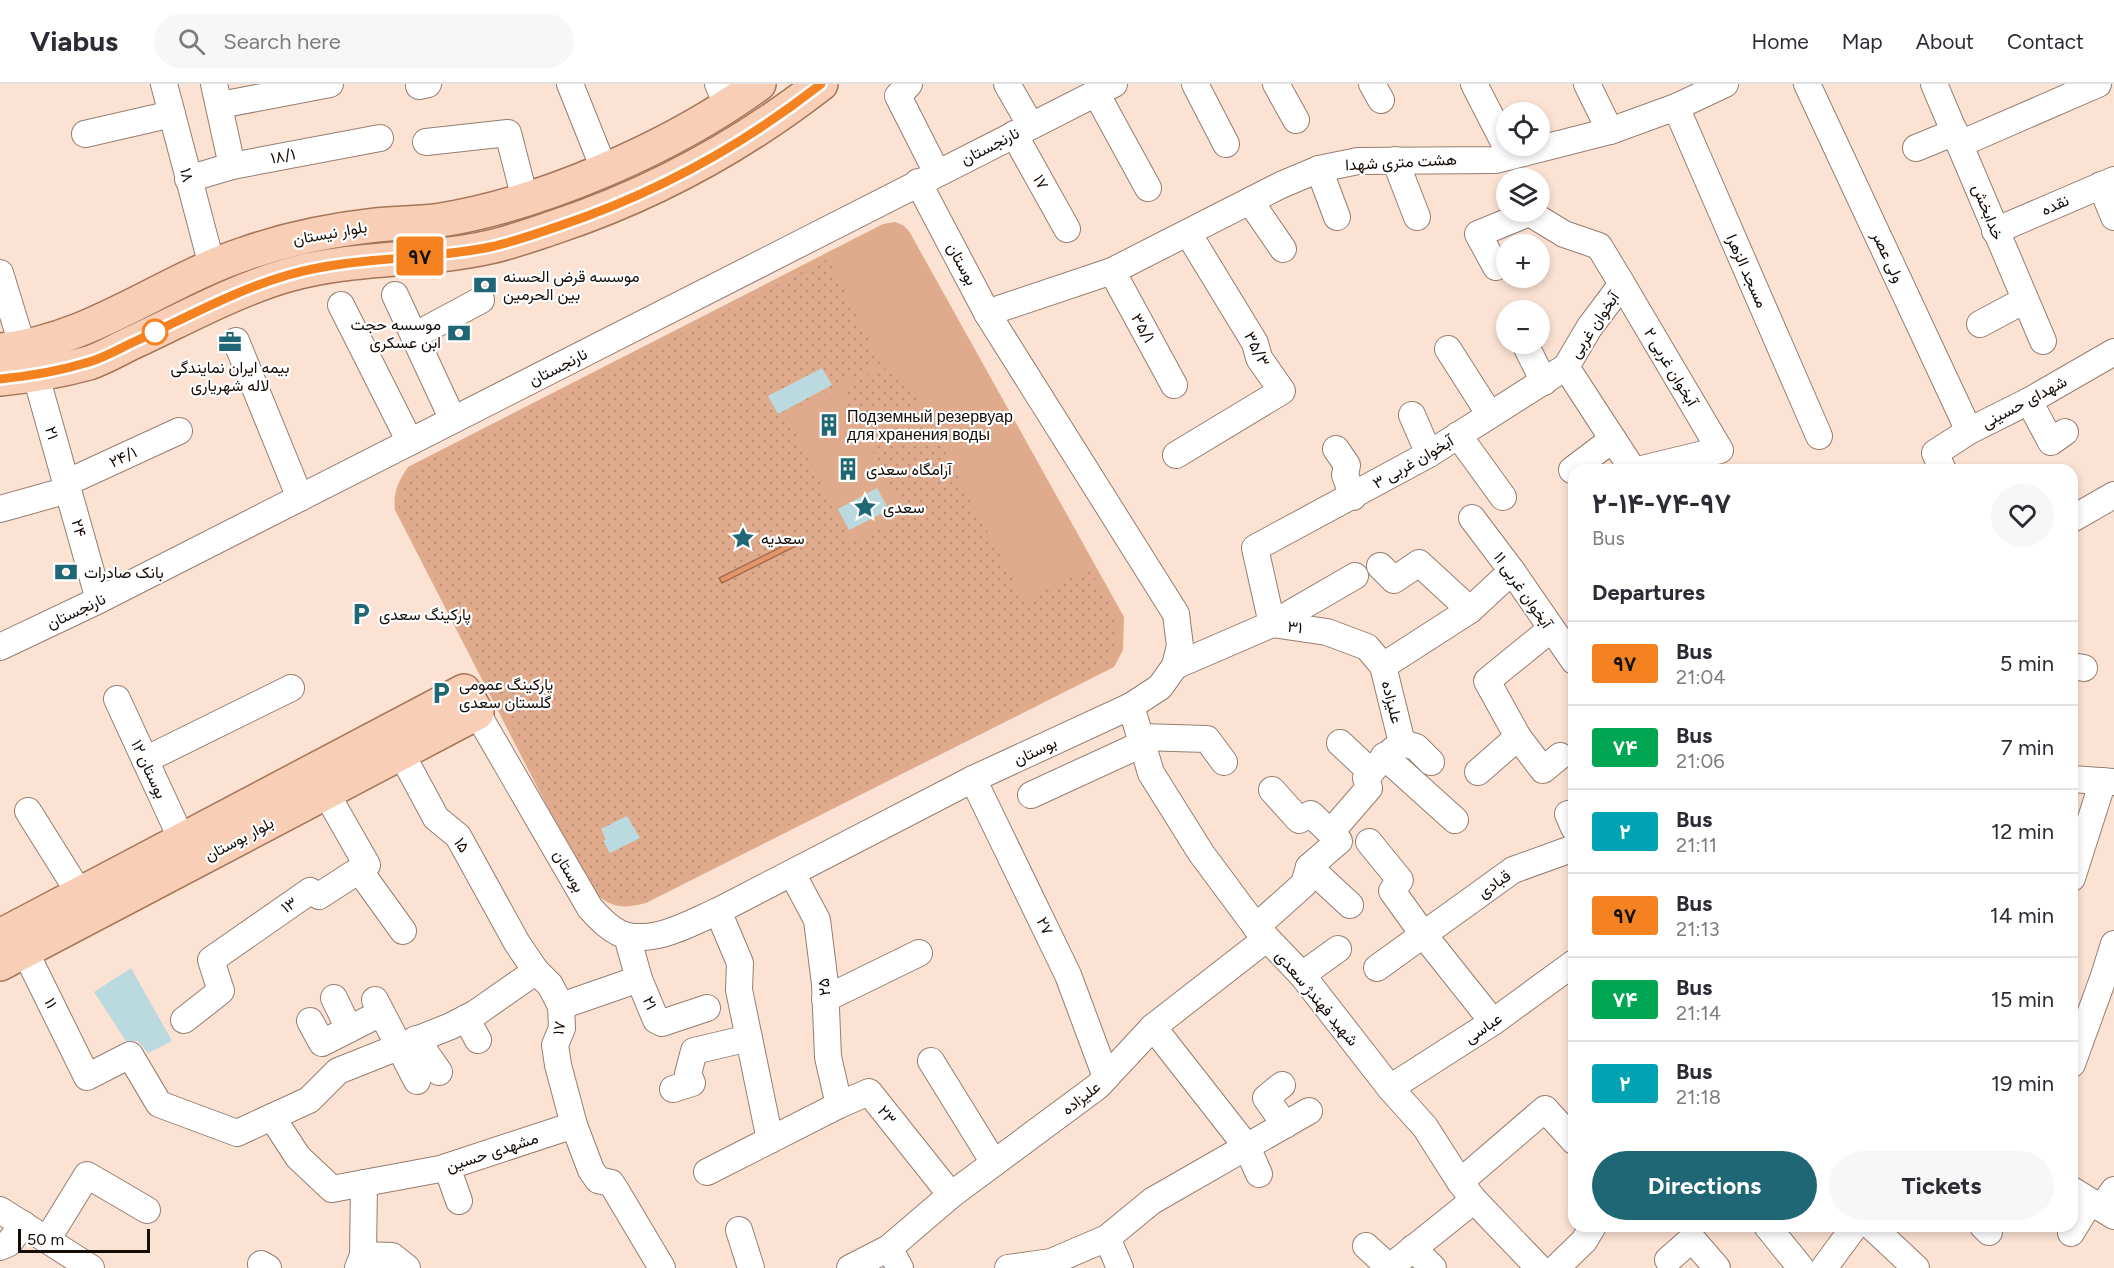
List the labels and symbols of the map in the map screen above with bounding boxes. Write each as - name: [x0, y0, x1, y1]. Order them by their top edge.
- street label: نارنجستان: [958, 123, 1023, 170]
- street label: ۱۸/۱: [269, 144, 297, 168]
- street label: هشت متری شهدا: [1345, 150, 1457, 175]
- street label: ۱۸: [176, 166, 198, 184]
- street label: ۱۷: [1029, 171, 1053, 193]
- street label: خدابخش: [1967, 181, 2008, 243]
- street label: نقده: [2038, 191, 2072, 219]
- street label: بلوار نیستان: [291, 217, 369, 250]
- street label: ولی عصر: [1867, 227, 1908, 286]
- street label: مسجد الزهرا: [1721, 231, 1772, 311]
- line badge: ۹۷: [393, 236, 447, 276]
- street label: بوستان: [942, 239, 981, 289]
- place label: موسسه قرض الحسنه بین الحرمین: [503, 267, 640, 305]
- bank icon: موسسه قرض الحسنه بین الحرمین: [472, 272, 498, 298]
- street label: آبخوان غربی: [1565, 287, 1625, 362]
- street label: ۳۵/۱: [1127, 310, 1159, 346]
- place label: موسسه حجت ابن عسکری: [350, 315, 441, 353]
- unlabelled marker: [142, 319, 168, 345]
- bank icon: موسسه حجت ابن عسکری: [446, 320, 472, 346]
- street label: آبخوان غربی ۲: [1639, 324, 1702, 411]
- street label: ۳۵/۳: [1240, 328, 1274, 370]
- office icon: بیمه ایران نمایندگی لاله شهریاری: [217, 329, 243, 355]
- street label: نارنجستان: [526, 344, 591, 391]
- place label: بیمه ایران نمایندگی لاله شهریاری: [171, 358, 289, 396]
- street label: شهدای حسینی: [1978, 372, 2070, 433]
- place label: Подземный резервуар для хранения воды: [847, 407, 1013, 444]
- building icon: Подземный резервуар для хранения воды: [816, 412, 842, 438]
- street label: ۲۱: [41, 424, 63, 442]
- street label: آبخوان غربی ۳: [1369, 431, 1458, 494]
- street label: ۲۴/۱: [106, 442, 140, 472]
- building icon: آرامگاه سعدی: [835, 456, 861, 482]
- place label: آرامگاه سعدی: [866, 460, 953, 480]
- place icon: سعدی: [852, 494, 878, 520]
- place label: سعدی: [883, 498, 925, 518]
- street label: ۲۴: [67, 517, 91, 539]
- place icon: سعدیه: [730, 525, 756, 551]
- place label: سعدیه: [761, 529, 805, 548]
- street label: آبخوان غربی ۱۱: [1489, 548, 1557, 633]
- bank icon: بانک صادرات: [53, 559, 79, 585]
- place label: بانک صادرات: [84, 563, 164, 583]
- street label: نارنجستان: [43, 589, 109, 634]
- parking icon: پارکینگ سعدی: [348, 601, 374, 627]
- place label: پارکینگ سعدی: [379, 605, 471, 626]
- street label: ۳۱: [1286, 617, 1304, 637]
- place label: پارکینگ عمومی گلستان سعدی: [459, 675, 553, 713]
- street label: علیزاده: [1377, 679, 1407, 726]
- parking icon: پارکینگ عمومی گلستان سعدی: [428, 680, 454, 706]
- street label: بوستان: [1010, 733, 1060, 770]
- street label: بوستان ۱۲: [126, 737, 171, 802]
- street label: بلوار بوستان: [201, 813, 277, 866]
- street label: ۱۵: [450, 834, 474, 856]
- street label: بوستان: [549, 847, 589, 896]
- street label: قبادی: [1474, 866, 1515, 903]
- street label: ۱۳: [277, 893, 301, 917]
- street label: ۲۷: [1033, 914, 1057, 938]
- street label: شهید فهندژ سعدی: [1271, 946, 1363, 1050]
- street label: ۲۵: [814, 977, 834, 997]
- street label: ۲۱: [639, 993, 661, 1013]
- street label: ۱۱: [40, 995, 62, 1011]
- street label: عباسی: [1461, 1009, 1506, 1048]
- street label: ۱۷: [549, 1020, 569, 1036]
- street label: علیزاده: [1058, 1077, 1105, 1120]
- street label: ۲۳: [874, 1102, 900, 1128]
- street label: مشهدی حسین: [443, 1128, 541, 1177]
- scale bar: [18, 1226, 150, 1254]

